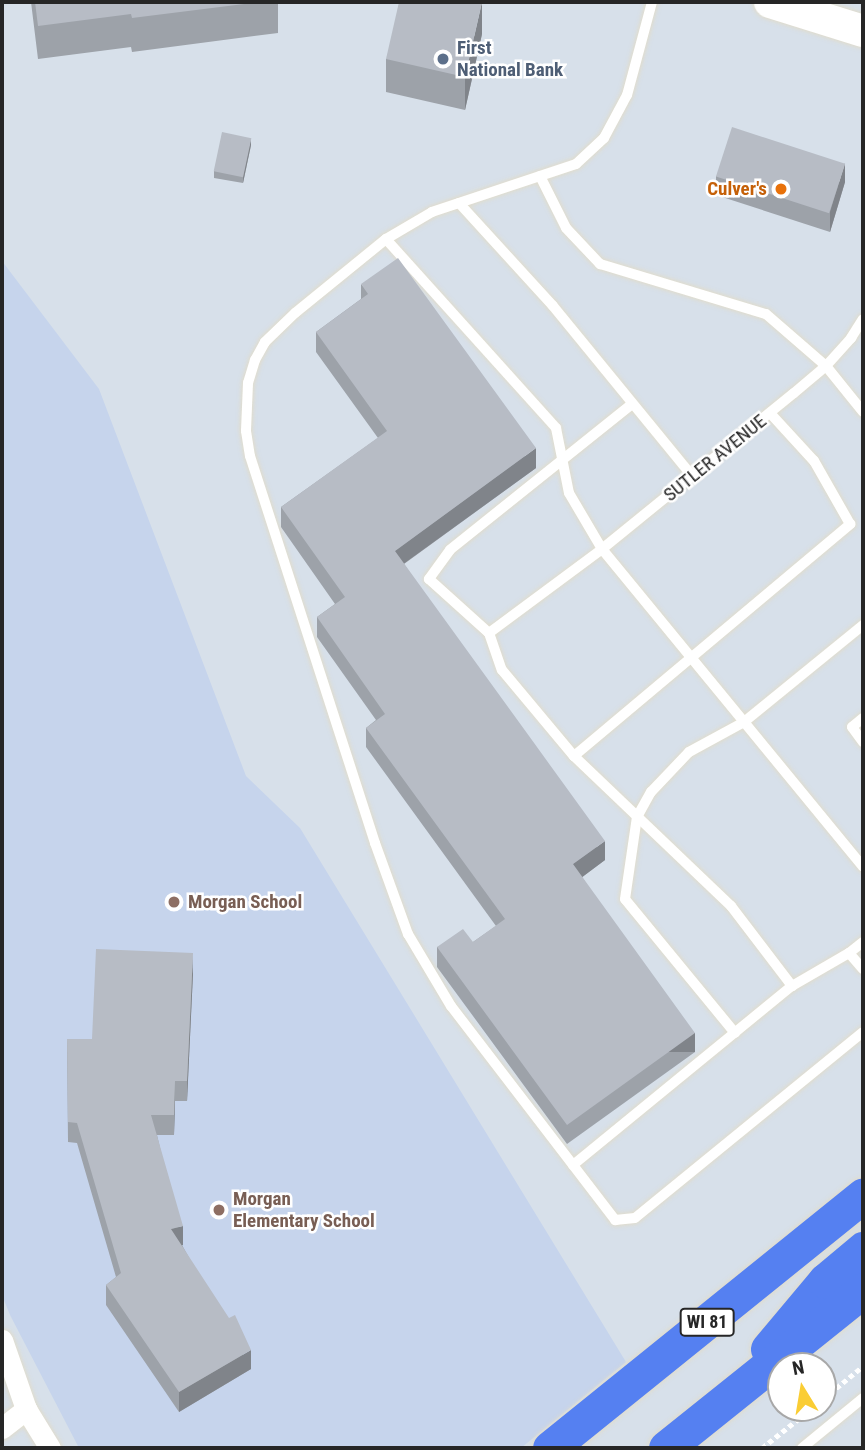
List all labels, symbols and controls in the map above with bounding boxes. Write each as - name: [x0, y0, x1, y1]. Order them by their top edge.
- place label: First National Bank: [457, 37, 563, 81]
- marker: First National Bank: [435, 51, 451, 67]
- place label: Culver's: [707, 178, 767, 200]
- marker: Culver's: [773, 181, 789, 197]
- street label: SUTLER AVENUE: [659, 410, 771, 506]
- place label: Morgan School: [188, 891, 302, 913]
- marker: Morgan School: [166, 894, 182, 910]
- place label: Morgan Elementary School: [233, 1188, 375, 1232]
- marker: Morgan Elementary School: [211, 1202, 227, 1218]
- road number: WI 81: [679, 1308, 735, 1336]
- north arrow: [767, 1352, 837, 1422]
- text: N: [790, 1355, 806, 1380]

